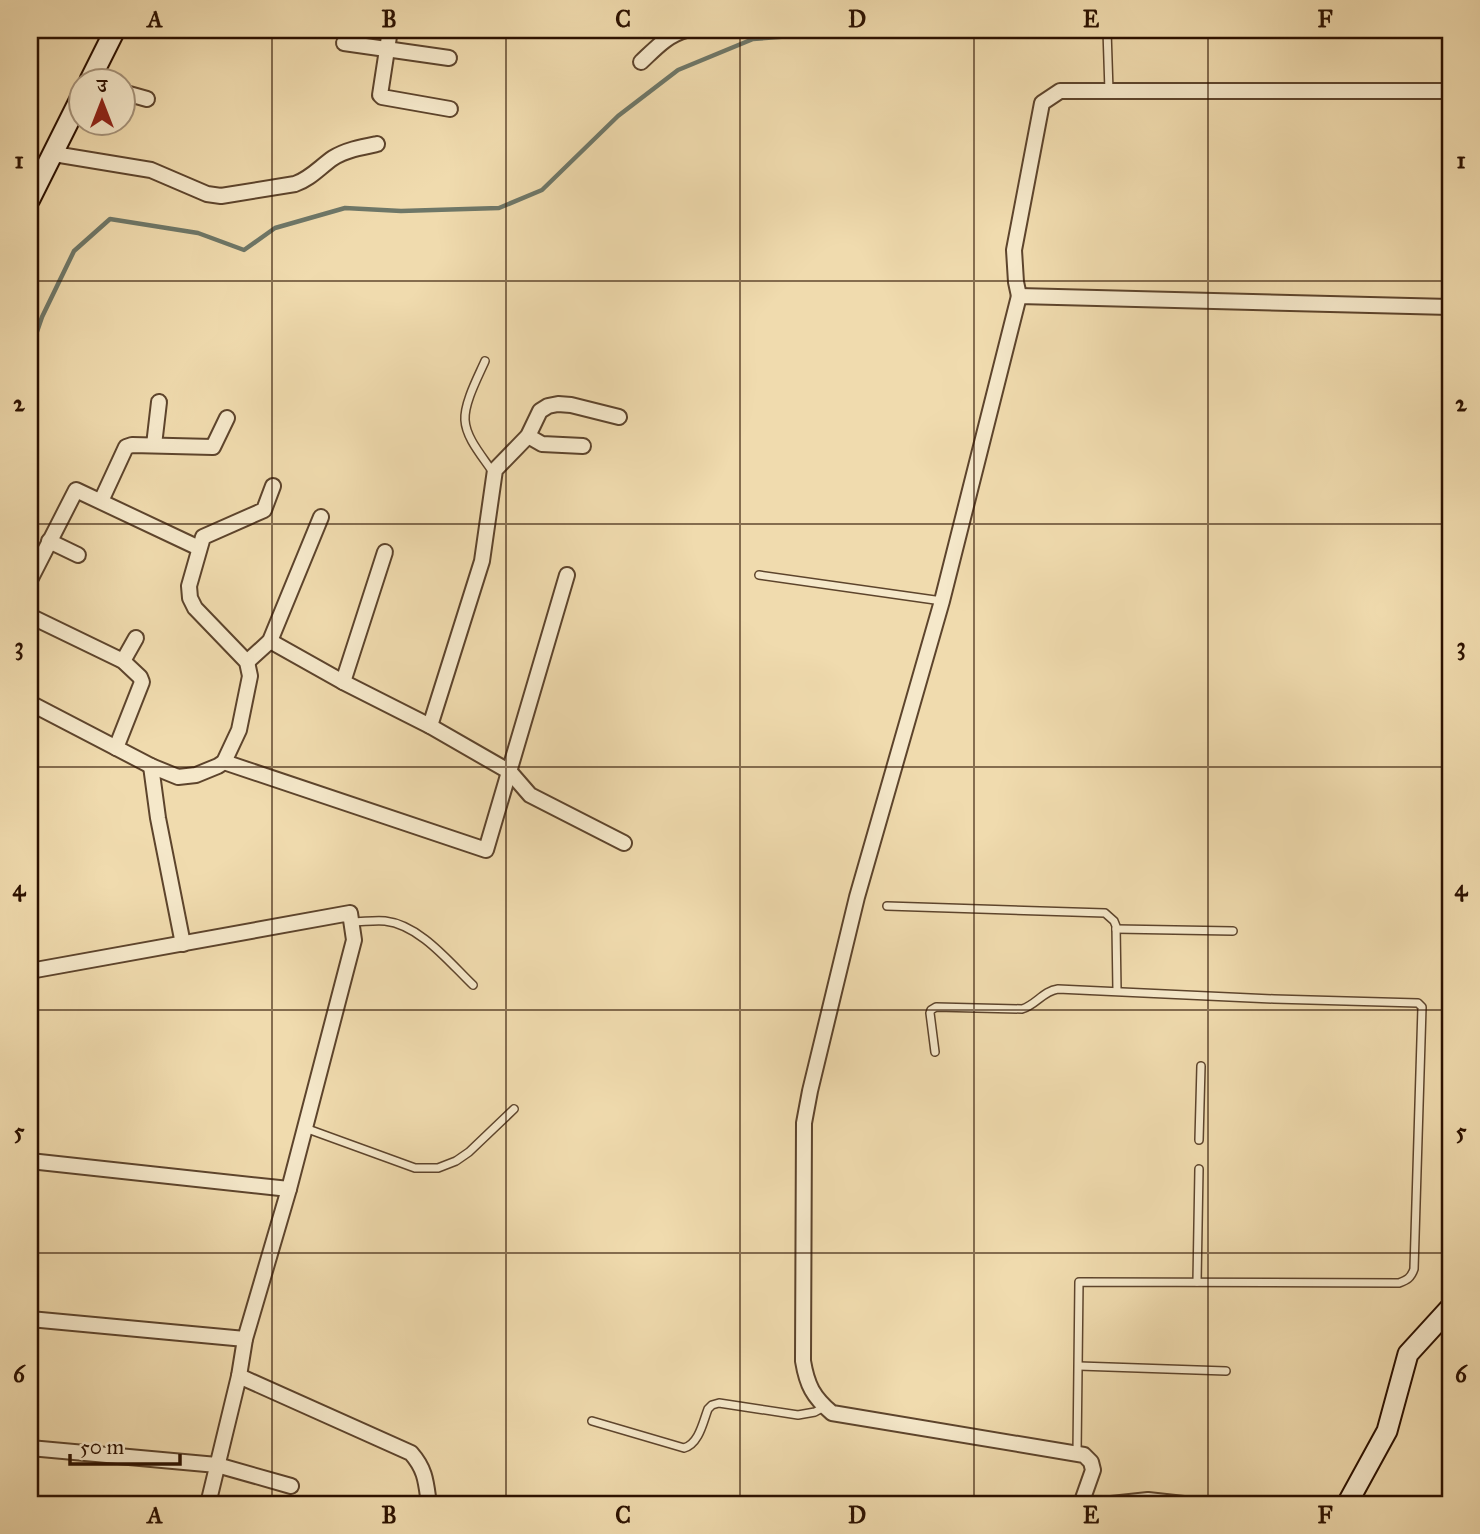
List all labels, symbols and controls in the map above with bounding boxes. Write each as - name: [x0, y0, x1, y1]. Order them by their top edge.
- text: A: [145, 5, 163, 33]
- text: B: [381, 5, 397, 33]
- text: C: [615, 5, 631, 33]
- text: D: [848, 5, 866, 33]
- text: E: [1083, 5, 1100, 33]
- text: F: [1317, 5, 1333, 33]
- north arrow: [66, 66, 136, 136]
- text: उ: [95, 74, 108, 97]
- text: 1: [14, 146, 24, 174]
- text: 1: [1456, 146, 1466, 174]
- text: 2: [13, 389, 25, 417]
- text: 2: [1455, 389, 1467, 417]
- text: 3: [14, 632, 24, 661]
- text: 3: [1456, 632, 1466, 661]
- text: 4: [13, 874, 27, 902]
- text: 4: [1455, 874, 1469, 902]
- text: 5: [14, 1117, 25, 1145]
- text: 5: [1456, 1117, 1467, 1145]
- text: 6: [13, 1360, 26, 1388]
- text: 6: [1455, 1360, 1468, 1388]
- scale bar: [70, 1422, 180, 1466]
- text: 50 m: [80, 1434, 125, 1460]
- text: A: [145, 1501, 163, 1529]
- text: B: [381, 1501, 397, 1529]
- text: C: [615, 1501, 631, 1529]
- text: D: [848, 1501, 866, 1529]
- text: E: [1083, 1501, 1100, 1529]
- text: F: [1317, 1501, 1333, 1529]

